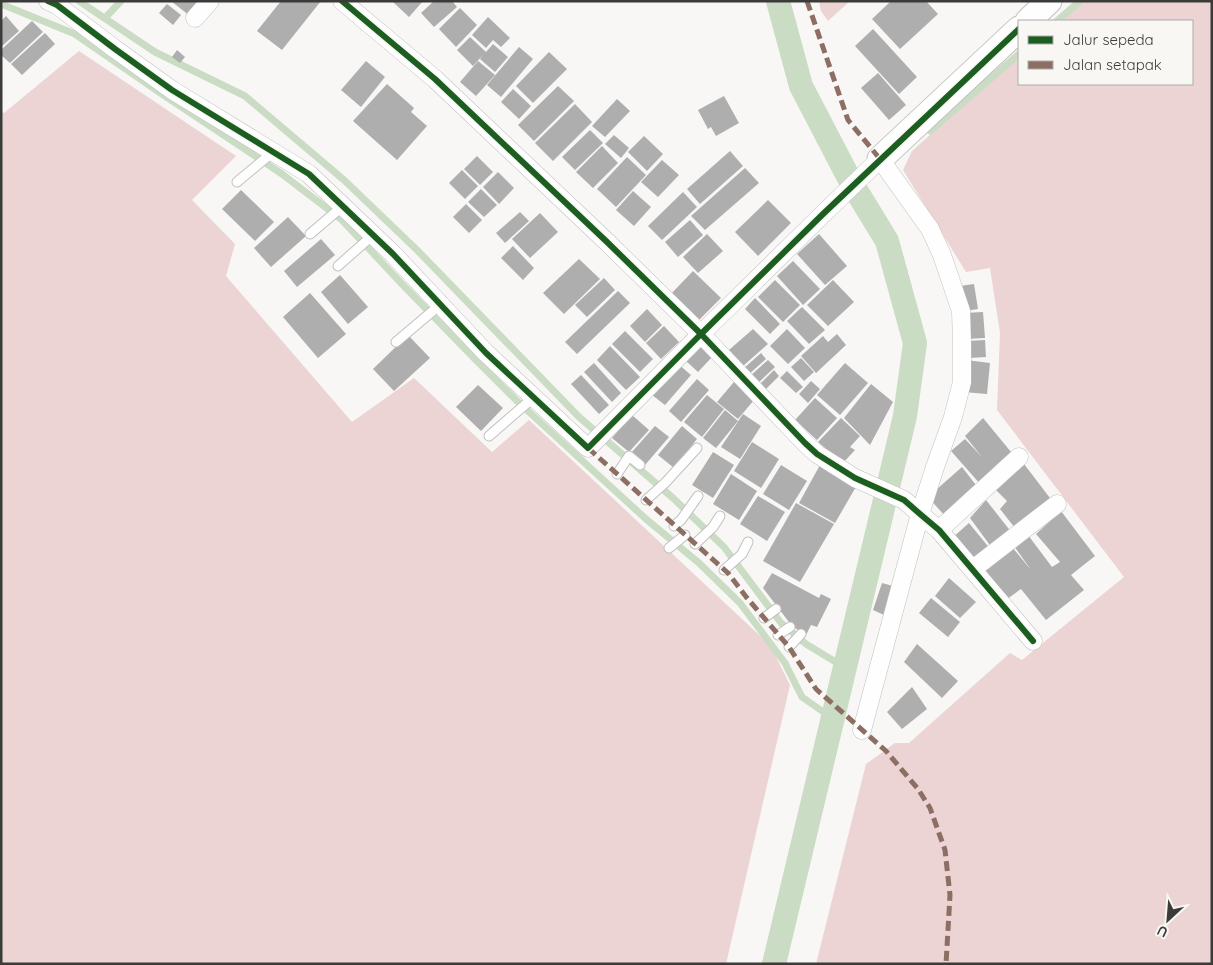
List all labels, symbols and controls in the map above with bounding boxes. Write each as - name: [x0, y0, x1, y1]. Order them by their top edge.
- legend: [1018, 20, 1193, 85]
- text: Jalur sepeda: [1063, 30, 1154, 49]
- text: Jalan setapak: [1063, 55, 1162, 74]
- north arrow: [1143, 895, 1193, 945]
- text: U: [1154, 921, 1171, 942]

